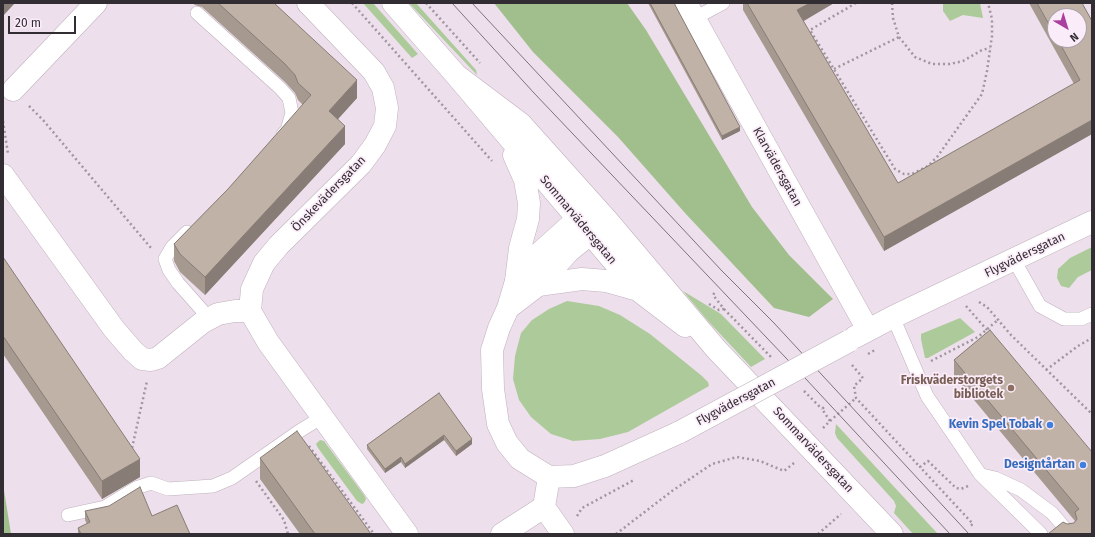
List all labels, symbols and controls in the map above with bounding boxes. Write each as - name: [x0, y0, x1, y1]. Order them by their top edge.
- scale bar: [10, 8, 78, 34]
- north arrow: [1047, 8, 1087, 48]
- text: 20 m: [15, 16, 41, 30]
- text: N: [1067, 30, 1081, 44]
- street label: Klarvädersgatan: [749, 125, 805, 209]
- street label: Önskevädersgatan: [289, 153, 369, 235]
- street label: Sommarvädersgatan: [537, 173, 619, 267]
- street label: Flygvädersgatan: [982, 229, 1068, 281]
- place label: Friskväderstorgets bibliotek: [901, 374, 1003, 402]
- street label: Flygvädersgatan: [694, 375, 778, 429]
- marker: Friskväderstorgets bibliotek: [1006, 383, 1016, 393]
- street label: Sommarvädersgatan: [770, 404, 856, 496]
- place label: Kevin Spel Tobak: [949, 418, 1042, 432]
- marker: Kevin Spel Tobak: [1045, 420, 1055, 430]
- place label: Designtårtan: [1004, 458, 1075, 472]
- marker: Designtårtan: [1078, 460, 1088, 470]

